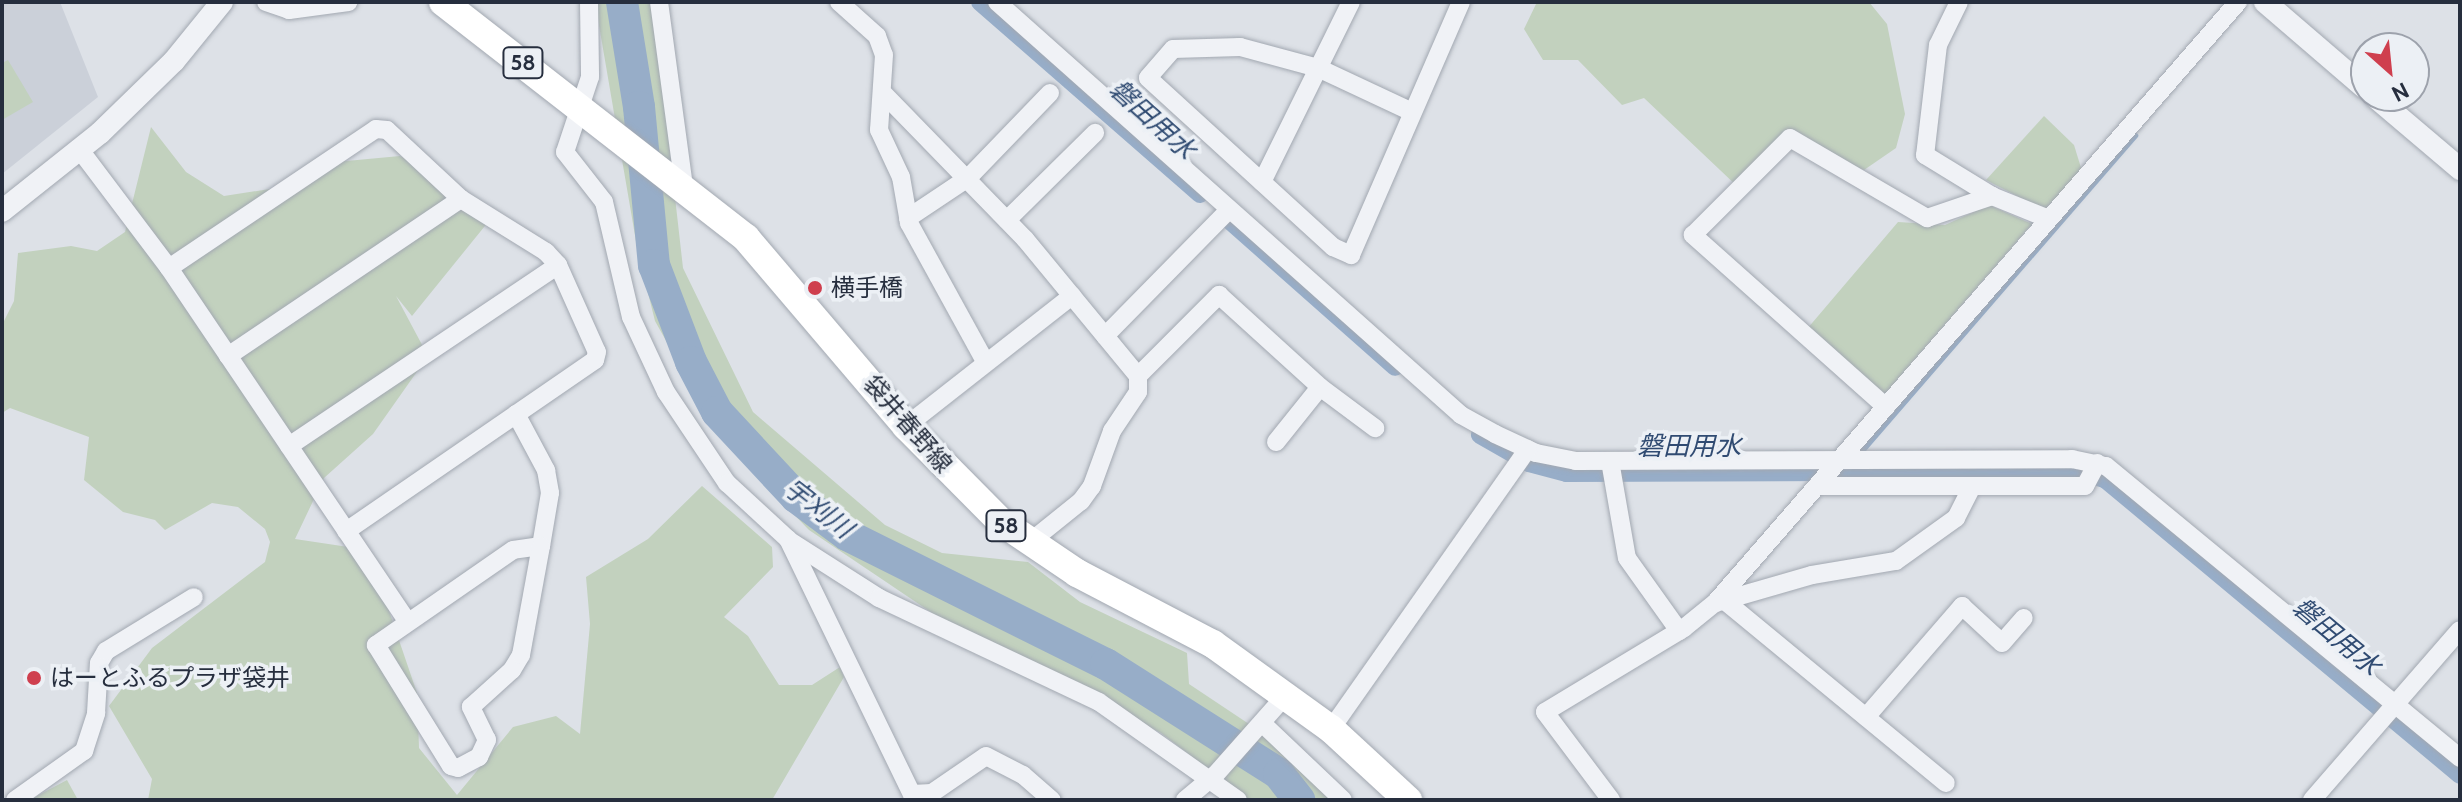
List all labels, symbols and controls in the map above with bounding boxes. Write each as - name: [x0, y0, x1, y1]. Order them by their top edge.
- north arrow: [2350, 32, 2430, 112]
- road number: 58: [501, 45, 545, 81]
- water label: 磐田用水: [1103, 74, 1201, 166]
- text: N: [2387, 76, 2413, 108]
- place label: 横手橋: [831, 274, 903, 302]
- marker: 横手橋: [806, 279, 824, 297]
- street label: 袋井春野線: [858, 369, 958, 479]
- water label: 磐田用水: [1637, 431, 1741, 463]
- water label: 宇刈川: [778, 473, 858, 545]
- road number: 58: [984, 508, 1028, 544]
- water label: 磐田用水: [2286, 592, 2386, 682]
- place label: はーとふるプラザ袋井: [50, 664, 290, 692]
- marker: はーとふるプラザ袋井: [25, 669, 43, 687]

